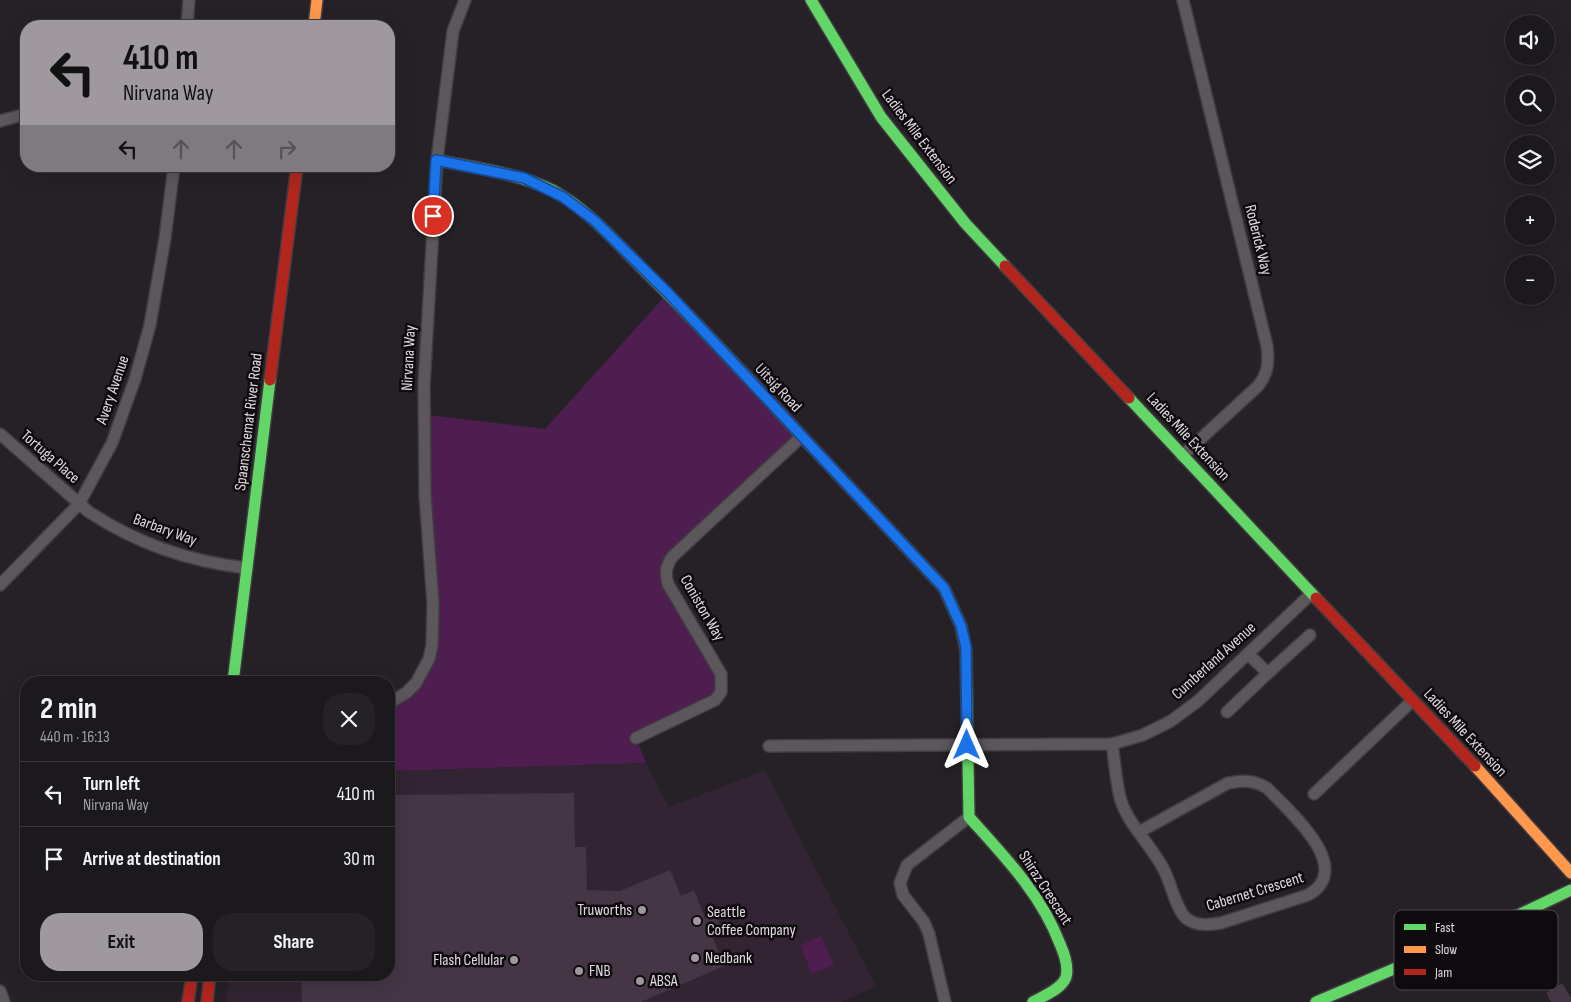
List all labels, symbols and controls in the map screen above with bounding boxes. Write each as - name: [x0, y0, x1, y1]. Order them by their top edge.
- map controls: [1505, 15, 1555, 305]
- button: sound: [1505, 15, 1555, 65]
- text: 410 m: [123, 37, 198, 80]
- icon: left: [40, 40, 105, 105]
- button: search: [1505, 75, 1555, 125]
- text: Nirvana Way: [123, 80, 213, 107]
- street label: Ladies Mile Extension: [877, 86, 961, 188]
- icon: left: [114, 135, 142, 163]
- icon: ahead: [167, 135, 195, 163]
- icon: ahead: [220, 135, 248, 163]
- icon: right: [273, 135, 301, 163]
- button: layers: [1505, 135, 1555, 185]
- pin: [412, 195, 454, 237]
- button: +: [1505, 195, 1555, 245]
- icon: arrive: [419, 202, 447, 230]
- street label: Roderick Way: [1240, 203, 1276, 277]
- button: −: [1505, 255, 1555, 305]
- street label: Nirvana Way: [398, 325, 420, 391]
- street label: Spaanschemat River Road: [231, 352, 267, 492]
- street label: Avery Avenue: [92, 353, 134, 428]
- street label: Uitsig Road: [751, 360, 805, 416]
- street label: Ladies Mile Extension: [1142, 389, 1234, 485]
- street label: Tortuga Place: [17, 426, 83, 488]
- street label: Barbary Way: [131, 510, 199, 550]
- street label: Coniston Way: [676, 572, 728, 644]
- street label: Cumberland Avenue: [1168, 618, 1260, 704]
- street label: Ladies Mile Extension: [1419, 685, 1511, 781]
- text: 2 min: [40, 691, 97, 727]
- button: close: [323, 693, 375, 745]
- position arrow: [940, 718, 992, 770]
- text: 440 m · 16:13: [40, 728, 110, 747]
- text: Turn left: [83, 773, 140, 796]
- icon: left: [40, 780, 68, 808]
- text: 410 m: [337, 783, 375, 806]
- text: Nirvana Way: [83, 796, 149, 815]
- icon: arrive: [40, 845, 68, 873]
- street label: Shiraz Crescent: [1014, 847, 1076, 929]
- text: Arrive at destination: [83, 848, 221, 871]
- text: 30 m: [343, 848, 375, 871]
- street label: Cabernet Crescent: [1204, 868, 1306, 916]
- place label: Truworths: [578, 901, 632, 920]
- place label: Seattle Coffee Company: [707, 903, 796, 940]
- marker: Truworths: [636, 904, 648, 916]
- legend: [1394, 910, 1558, 990]
- button: Exit: [40, 913, 203, 971]
- button: Share: [213, 913, 375, 971]
- marker: Seattle Coffee Company: [691, 915, 703, 927]
- text: Fast: [1435, 919, 1455, 936]
- text: Slow: [1435, 941, 1457, 958]
- place label: Nedbank: [705, 949, 752, 968]
- place label: Flash Cellular: [433, 951, 504, 970]
- marker: Nedbank: [689, 952, 701, 964]
- marker: Flash Cellular: [508, 954, 520, 966]
- place label: FNB: [589, 962, 611, 981]
- text: Jam: [1434, 964, 1452, 981]
- marker: FNB: [573, 965, 585, 977]
- place label: ABSA: [649, 972, 678, 991]
- marker: ABSA: [634, 975, 646, 987]

